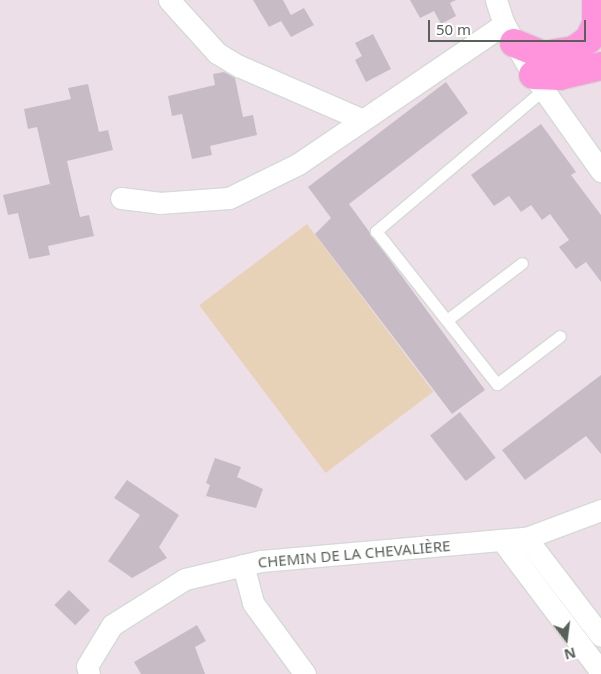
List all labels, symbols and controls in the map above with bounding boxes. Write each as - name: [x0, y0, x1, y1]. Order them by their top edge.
- scale bar: [431, 10, 588, 42]
- text: 50 m: [436, 19, 471, 39]
- street label: CHEMIN DE LA CHEVALIÈRE: [257, 537, 451, 571]
- north arrow: [541, 614, 591, 664]
- text: N: [562, 643, 578, 665]

